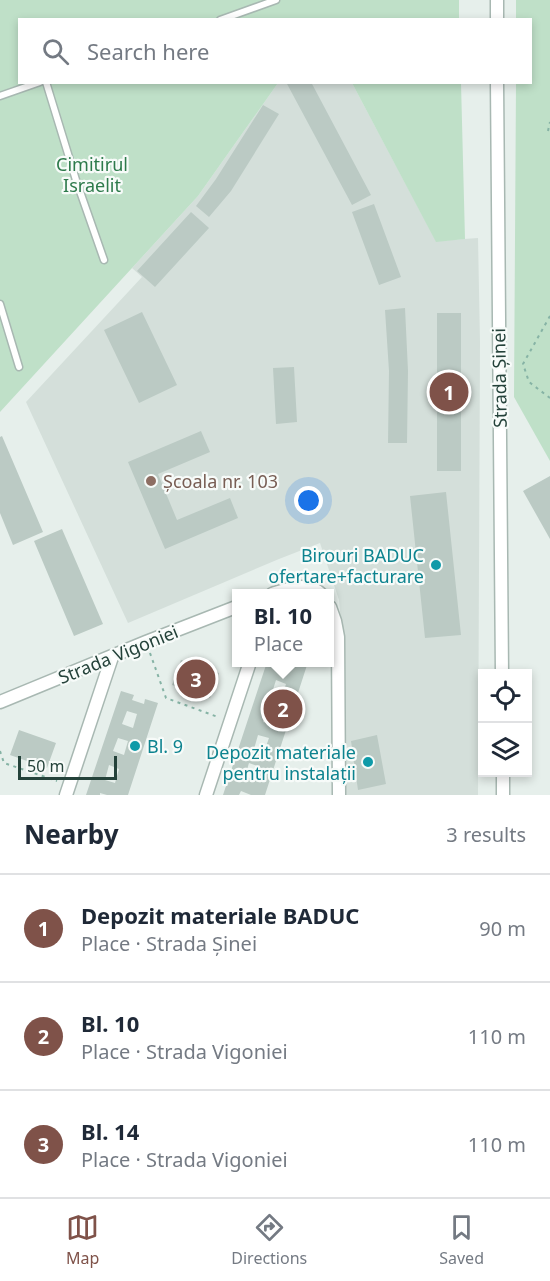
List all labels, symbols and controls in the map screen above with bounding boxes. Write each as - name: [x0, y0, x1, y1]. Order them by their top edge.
- search box: [18, 18, 532, 84]
- icon: search: [39, 35, 72, 68]
- text: Search here: [87, 36, 209, 66]
- park label: Cimitirul Israelit: [56, 152, 128, 197]
- street label: Strada Șinei: [486, 328, 512, 428]
- pin: 1: [430, 370, 468, 414]
- place label: Școala nr. 103: [163, 469, 278, 493]
- marker: Școala nr. 103: [144, 474, 158, 488]
- your location: [294, 486, 323, 515]
- place label: Birouri BADUC ofertare+facturare: [268, 543, 424, 588]
- marker: Birouri BADUC ofertare+facturare: [429, 558, 443, 572]
- popup: [232, 589, 334, 667]
- text: Bl. 10: [254, 600, 312, 630]
- street label: Strada Vigoniei: [54, 619, 182, 689]
- text: Place: [254, 630, 303, 657]
- pin: 3: [176, 656, 216, 702]
- map controls: [478, 669, 532, 777]
- button: locate: [478, 669, 532, 723]
- pin: 2: [264, 686, 302, 732]
- button: layers: [478, 723, 532, 777]
- place label: Bl. 9: [147, 734, 183, 758]
- marker: Bl. 9: [128, 739, 142, 753]
- place label: Depozit materiale pentru instalații: [206, 740, 356, 785]
- scale bar: [18, 753, 117, 780]
- text: 50 m: [27, 755, 64, 777]
- marker: Depozit materiale pentru instalații: [361, 755, 375, 769]
- text: Nearby: [24, 816, 119, 852]
- text: 3 results: [446, 821, 526, 848]
- text: Depozit materiale BADUC: [81, 900, 359, 930]
- text: 1: [38, 915, 49, 942]
- text: 90 m: [479, 915, 526, 942]
- text: Place · Strada Șinei: [81, 930, 257, 957]
- text: Bl. 10: [81, 1008, 139, 1038]
- text: 2: [38, 1023, 49, 1050]
- text: 110 m: [468, 1023, 526, 1050]
- text: Place · Strada Vigoniei: [81, 1038, 288, 1065]
- text: Bl. 14: [81, 1116, 139, 1146]
- text: 3: [38, 1131, 49, 1158]
- text: 110 m: [468, 1131, 526, 1158]
- text: Place · Strada Vigoniei: [81, 1146, 288, 1173]
- tab: Map: [66, 1211, 99, 1269]
- tab: Directions: [231, 1211, 307, 1269]
- tab: Saved: [439, 1211, 484, 1269]

